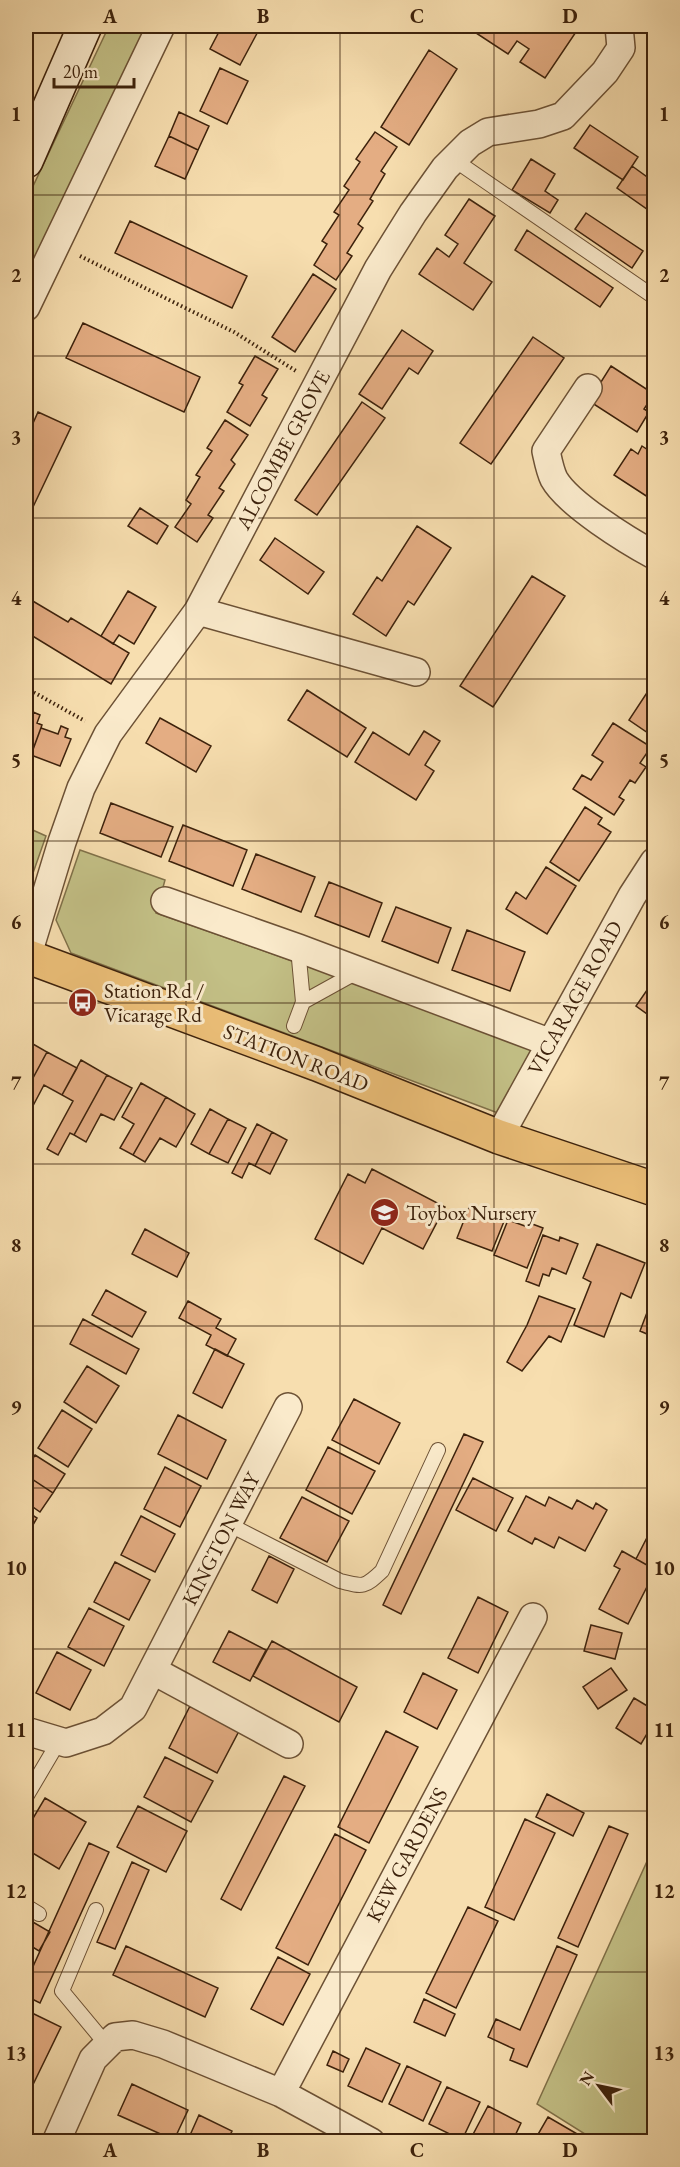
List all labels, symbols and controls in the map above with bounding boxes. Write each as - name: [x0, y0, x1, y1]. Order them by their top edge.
- text: A: [102, 3, 118, 29]
- text: B: [257, 3, 269, 29]
- text: C: [410, 3, 424, 29]
- text: D: [562, 3, 578, 29]
- scale bar: [54, 51, 134, 89]
- text: 20 m: [63, 60, 98, 83]
- text: 1: [11, 101, 21, 127]
- text: 1: [659, 101, 669, 127]
- text: 2: [11, 262, 22, 288]
- text: 2: [659, 262, 670, 288]
- street label: ALCOMBE GROVE: [229, 365, 336, 535]
- text: 3: [11, 424, 21, 450]
- text: 3: [659, 424, 669, 450]
- text: 4: [11, 585, 22, 611]
- text: 4: [659, 585, 670, 611]
- text: 5: [11, 747, 21, 773]
- text: 5: [659, 747, 669, 773]
- text: 6: [11, 909, 22, 935]
- text: 6: [659, 909, 670, 935]
- street label: VICARAGE ROAD: [521, 916, 628, 1080]
- place label: Station Rd / Vicarage Rd: [104, 977, 204, 1028]
- bus stop icon: Station Rd / Vicarage Rd: [67, 987, 99, 1019]
- street label: STATION ROAD: [220, 1017, 373, 1098]
- text: 7: [11, 1070, 22, 1096]
- text: 7: [659, 1070, 670, 1096]
- school or university icon: Toybox Nursery: [369, 1197, 401, 1229]
- place label: Toybox Nursery: [406, 1199, 537, 1226]
- text: 8: [11, 1232, 21, 1258]
- text: 8: [659, 1232, 669, 1258]
- text: 9: [11, 1394, 22, 1420]
- text: 9: [659, 1394, 670, 1420]
- street label: KINGTON WAY: [175, 1466, 266, 1610]
- text: 10: [5, 1555, 27, 1581]
- text: 10: [653, 1555, 675, 1581]
- text: 11: [5, 1717, 27, 1743]
- text: 11: [653, 1717, 675, 1743]
- street label: KEW GARDENS: [360, 1783, 453, 1927]
- text: 12: [5, 1878, 27, 1904]
- text: 12: [653, 1878, 675, 1904]
- text: 13: [5, 2040, 27, 2066]
- text: 13: [653, 2040, 675, 2066]
- north arrow: [569, 2056, 629, 2116]
- text: N: [574, 2067, 599, 2089]
- text: A: [102, 2137, 118, 2163]
- text: B: [257, 2137, 269, 2163]
- text: C: [410, 2137, 424, 2163]
- text: D: [562, 2137, 578, 2163]

